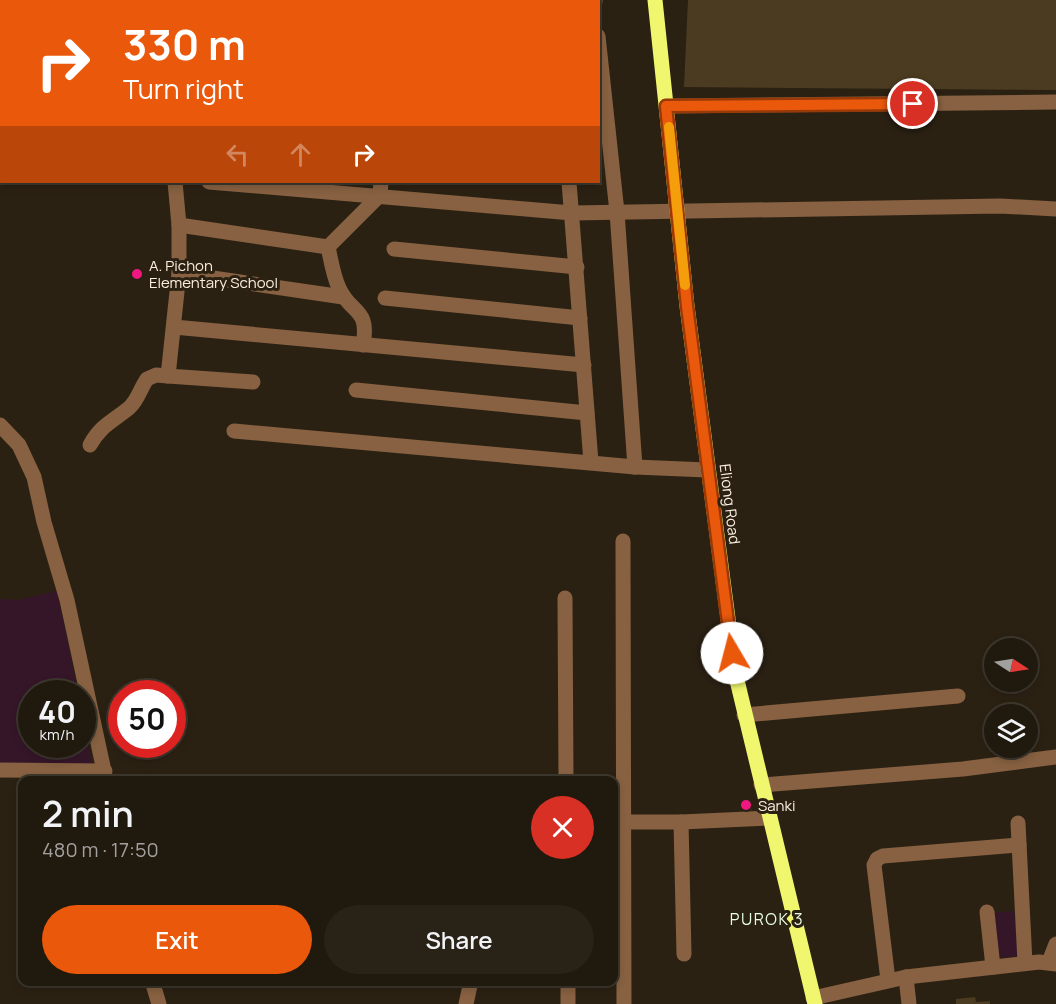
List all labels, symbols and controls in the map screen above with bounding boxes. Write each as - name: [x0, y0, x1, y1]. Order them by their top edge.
- text: 330 m: [123, 15, 246, 73]
- icon: right: [24, 24, 102, 102]
- text: Turn right: [123, 70, 244, 107]
- pin: [887, 78, 938, 129]
- icon: arrive: [896, 87, 929, 120]
- icon: left: [221, 138, 254, 171]
- icon: ahead: [284, 138, 317, 171]
- icon: right: [347, 138, 380, 171]
- place label: A. Pichon Elementary School: [149, 255, 278, 293]
- marker: A. Pichon Elementary School: [130, 267, 144, 281]
- street label: Eliong Road: [715, 463, 745, 545]
- position arrow: [700, 621, 764, 685]
- north arrow: [984, 638, 1038, 692]
- map controls: [984, 638, 1038, 758]
- speed limit sign: 50: [108, 680, 186, 758]
- text: 40: [38, 691, 76, 732]
- button: layers: [984, 704, 1038, 758]
- text: km/h: [40, 724, 74, 745]
- text: 2 min: [42, 789, 134, 838]
- place label: Sanki: [758, 795, 795, 816]
- button: close: [531, 796, 594, 859]
- marker: Sanki: [739, 798, 753, 812]
- text: 480 m · 17:50: [42, 836, 159, 863]
- button: Exit: [42, 905, 312, 974]
- button: Share: [324, 905, 594, 974]
- district label: PUROK 3: [730, 908, 804, 930]

